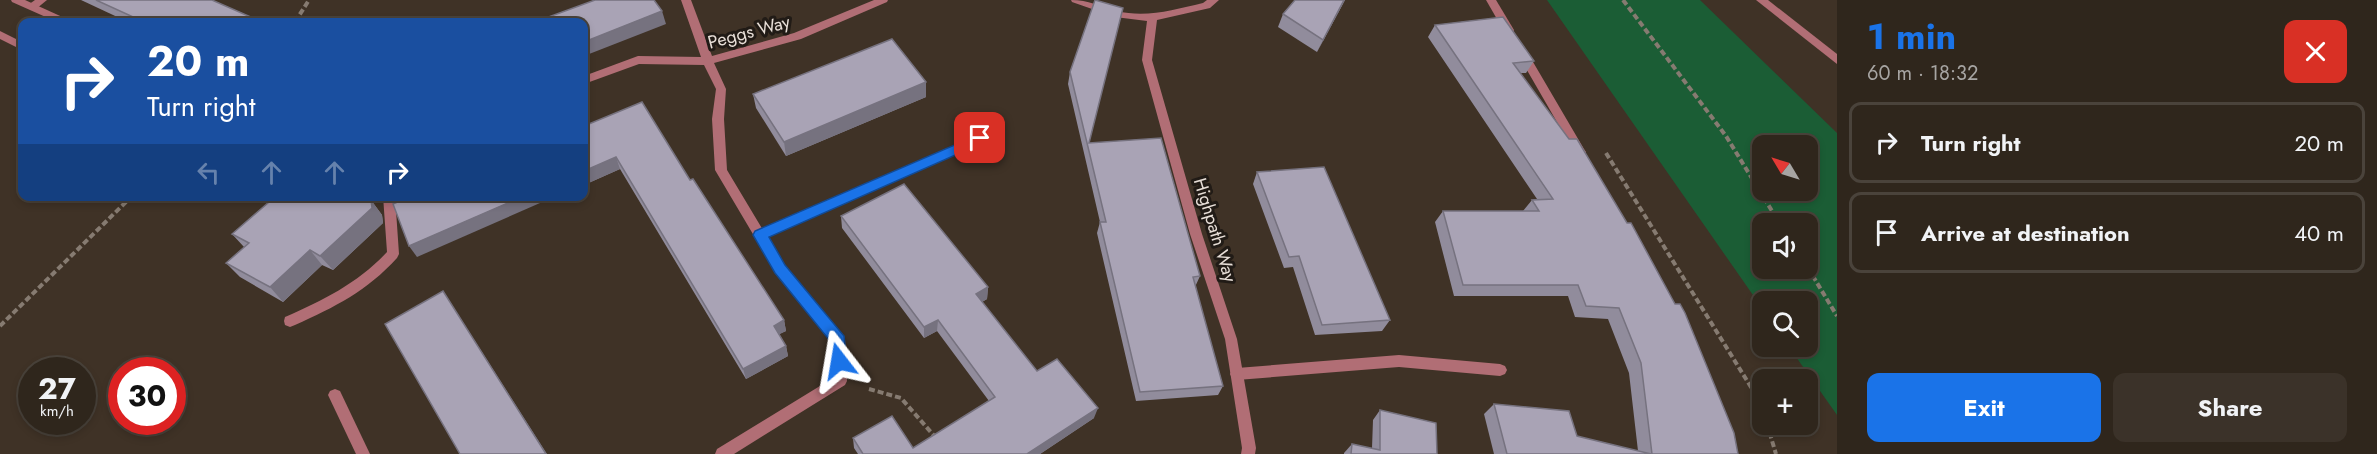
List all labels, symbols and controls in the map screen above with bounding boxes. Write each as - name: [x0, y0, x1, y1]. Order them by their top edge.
- street label: Peggs Way: [705, 9, 793, 55]
- text: 1 min: [1867, 10, 1956, 62]
- button: close: [2284, 20, 2347, 83]
- text: 20 m: [147, 31, 249, 92]
- icon: right: [48, 42, 126, 120]
- text: 60 m · 18:32: [1867, 59, 1978, 88]
- text: Turn right: [147, 87, 255, 126]
- pin: [954, 112, 1005, 163]
- icon: arrive: [963, 121, 996, 154]
- icon: right: [1870, 126, 1903, 159]
- text: Turn right: [1921, 127, 2021, 159]
- text: 20 m: [2295, 127, 2344, 159]
- north arrow: [1752, 135, 1818, 201]
- map controls: [1752, 135, 1818, 435]
- icon: left: [192, 156, 225, 189]
- icon: ahead: [255, 156, 288, 189]
- icon: ahead: [318, 156, 351, 189]
- icon: right: [381, 156, 414, 189]
- street label: Highpath Way: [1187, 175, 1243, 285]
- button: sound: [1752, 213, 1818, 279]
- icon: arrive: [1870, 216, 1903, 249]
- text: Arrive at destination: [1921, 217, 2130, 249]
- text: 40 m: [2294, 217, 2344, 249]
- button: search: [1752, 291, 1818, 357]
- position arrow: [807, 329, 871, 393]
- speed limit sign: 30: [108, 357, 186, 435]
- text: 27: [38, 367, 76, 410]
- button: +: [1752, 369, 1818, 435]
- button: Exit: [1867, 373, 2101, 442]
- button: Share: [2113, 373, 2347, 442]
- text: km/h: [40, 400, 74, 422]

